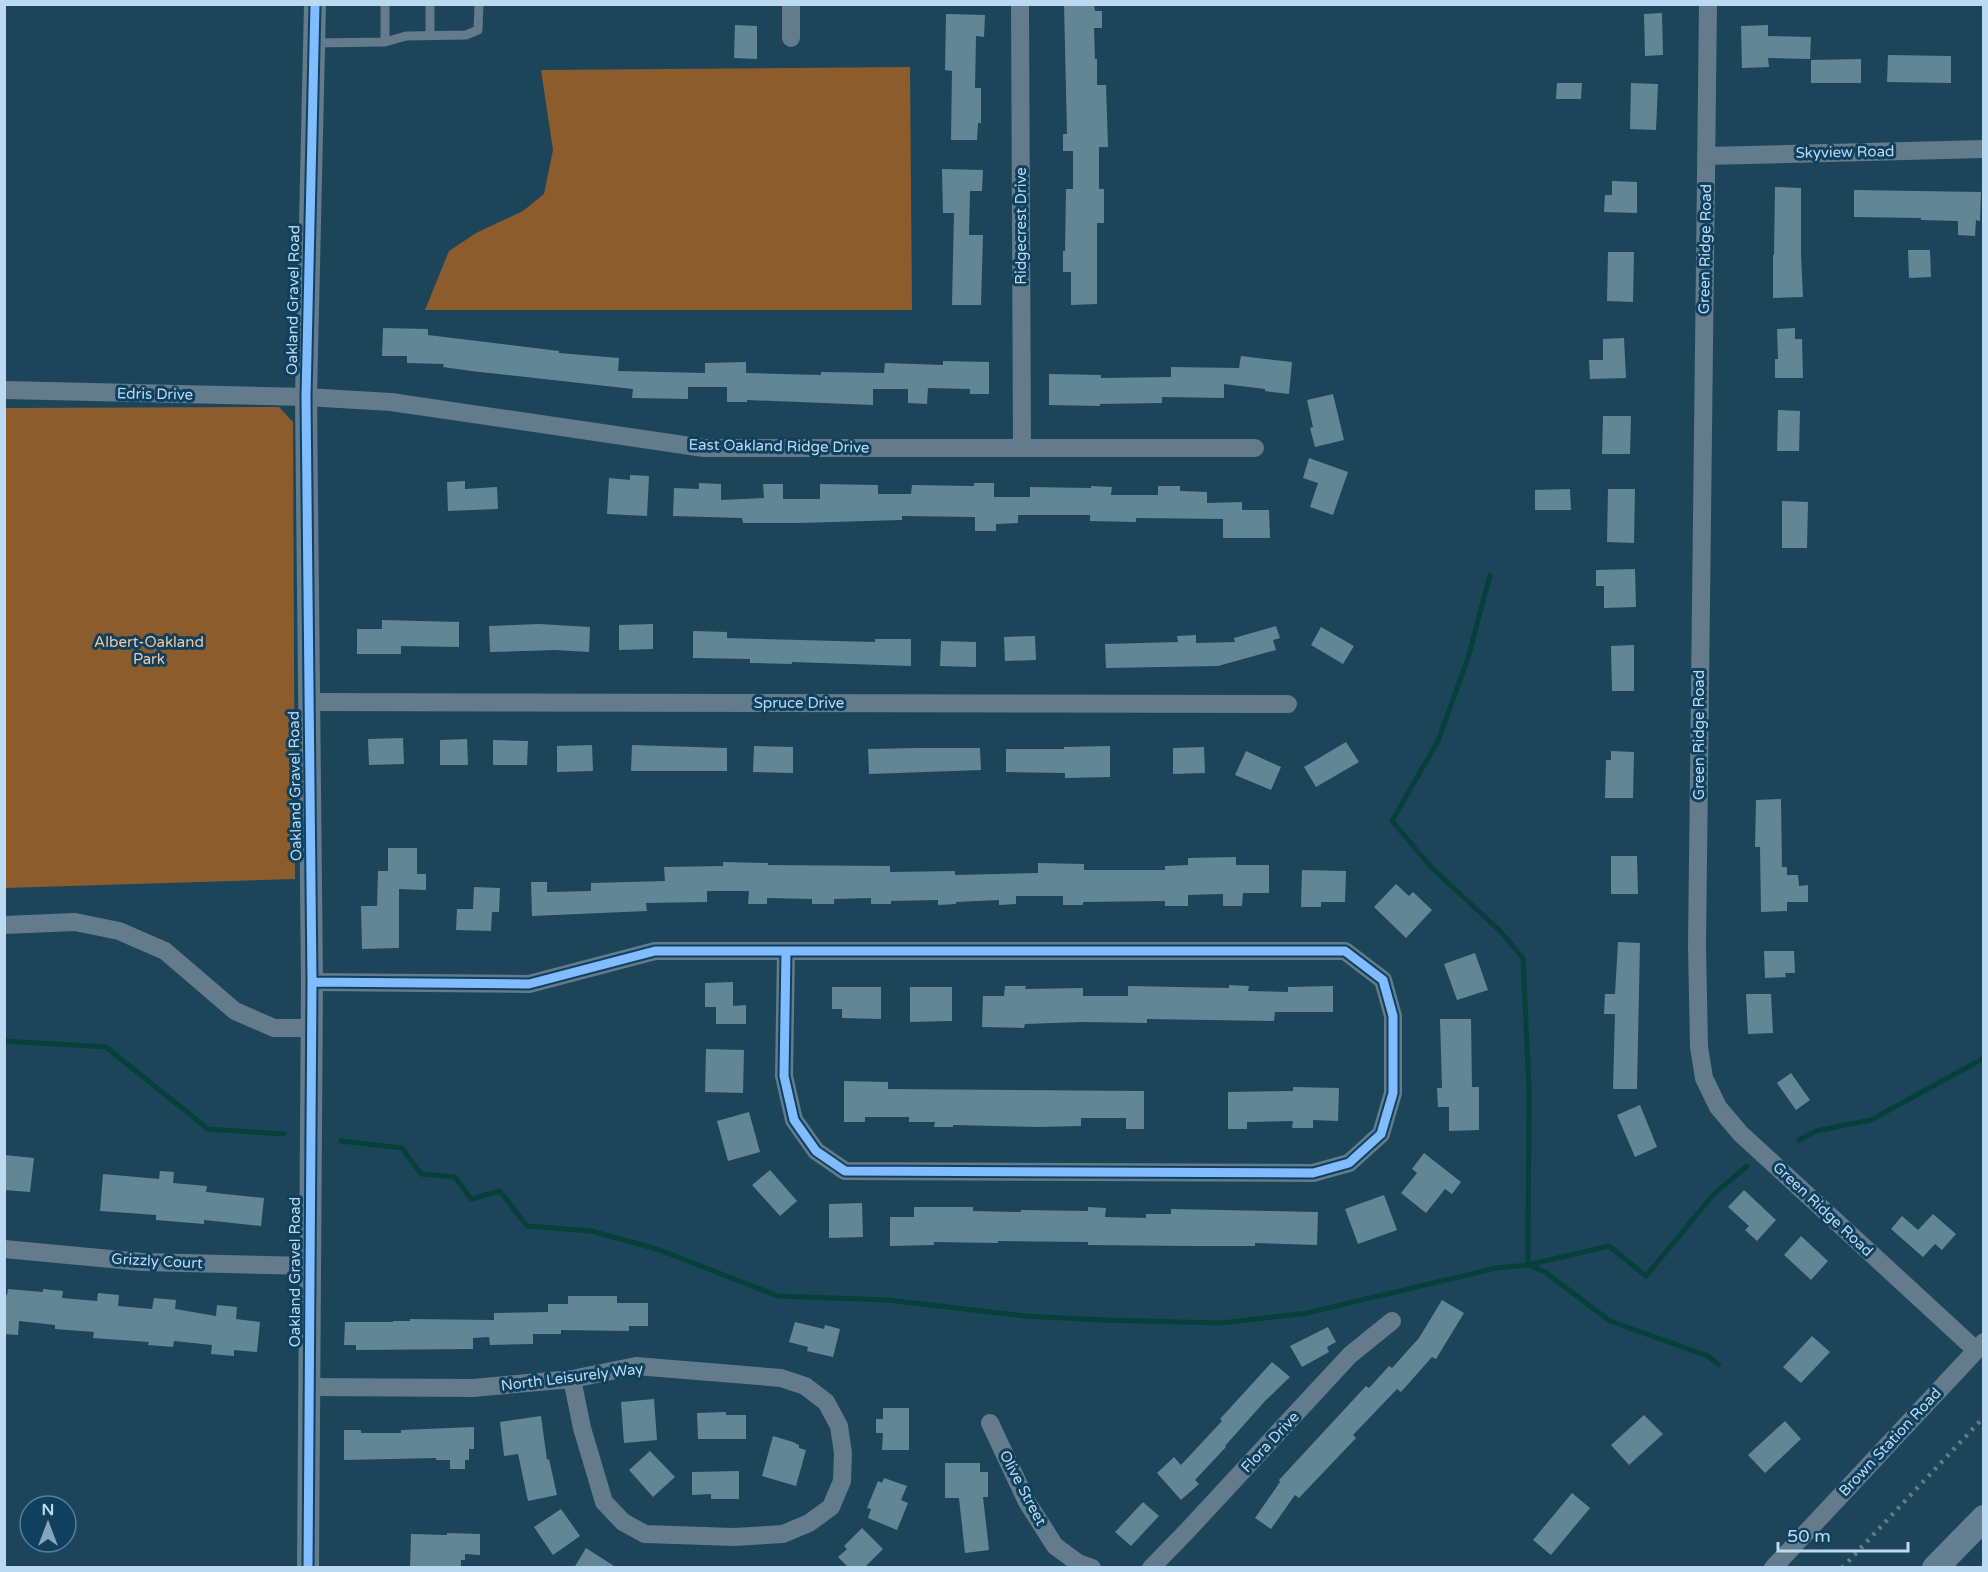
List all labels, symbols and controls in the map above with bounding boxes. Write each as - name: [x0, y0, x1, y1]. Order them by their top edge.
- street label: Skyview Road: [1795, 142, 1895, 162]
- street label: Ridgecrest Drive: [1012, 167, 1030, 285]
- street label: Green Ridge Road: [1695, 184, 1715, 314]
- street label: Oakland Gravel Road: [283, 225, 303, 375]
- street label: Edris Drive: [117, 384, 193, 404]
- street label: East Oakland Ridge Drive: [689, 435, 869, 457]
- park label: Albert-Oakland Park: [94, 633, 204, 668]
- street label: Green Ridge Road: [1690, 670, 1708, 800]
- street label: Spruce Drive: [754, 694, 844, 712]
- street label: Oakland Gravel Road: [285, 711, 305, 861]
- street label: Green Ridge Road: [1769, 1158, 1877, 1260]
- street label: Oakland Gravel Road: [286, 1197, 304, 1347]
- street label: Grizzly Court: [111, 1250, 203, 1272]
- street label: North Leisurely Way: [500, 1359, 644, 1395]
- street label: Brown Station Road: [1835, 1384, 1945, 1500]
- street label: Flora Drive: [1237, 1408, 1303, 1476]
- street label: Olive Street: [996, 1447, 1050, 1529]
- north arrow: [18, 1494, 78, 1554]
- text: N: [42, 1500, 54, 1520]
- scale bar: [1778, 1515, 1908, 1553]
- text: 50 m: [1787, 1525, 1831, 1547]

